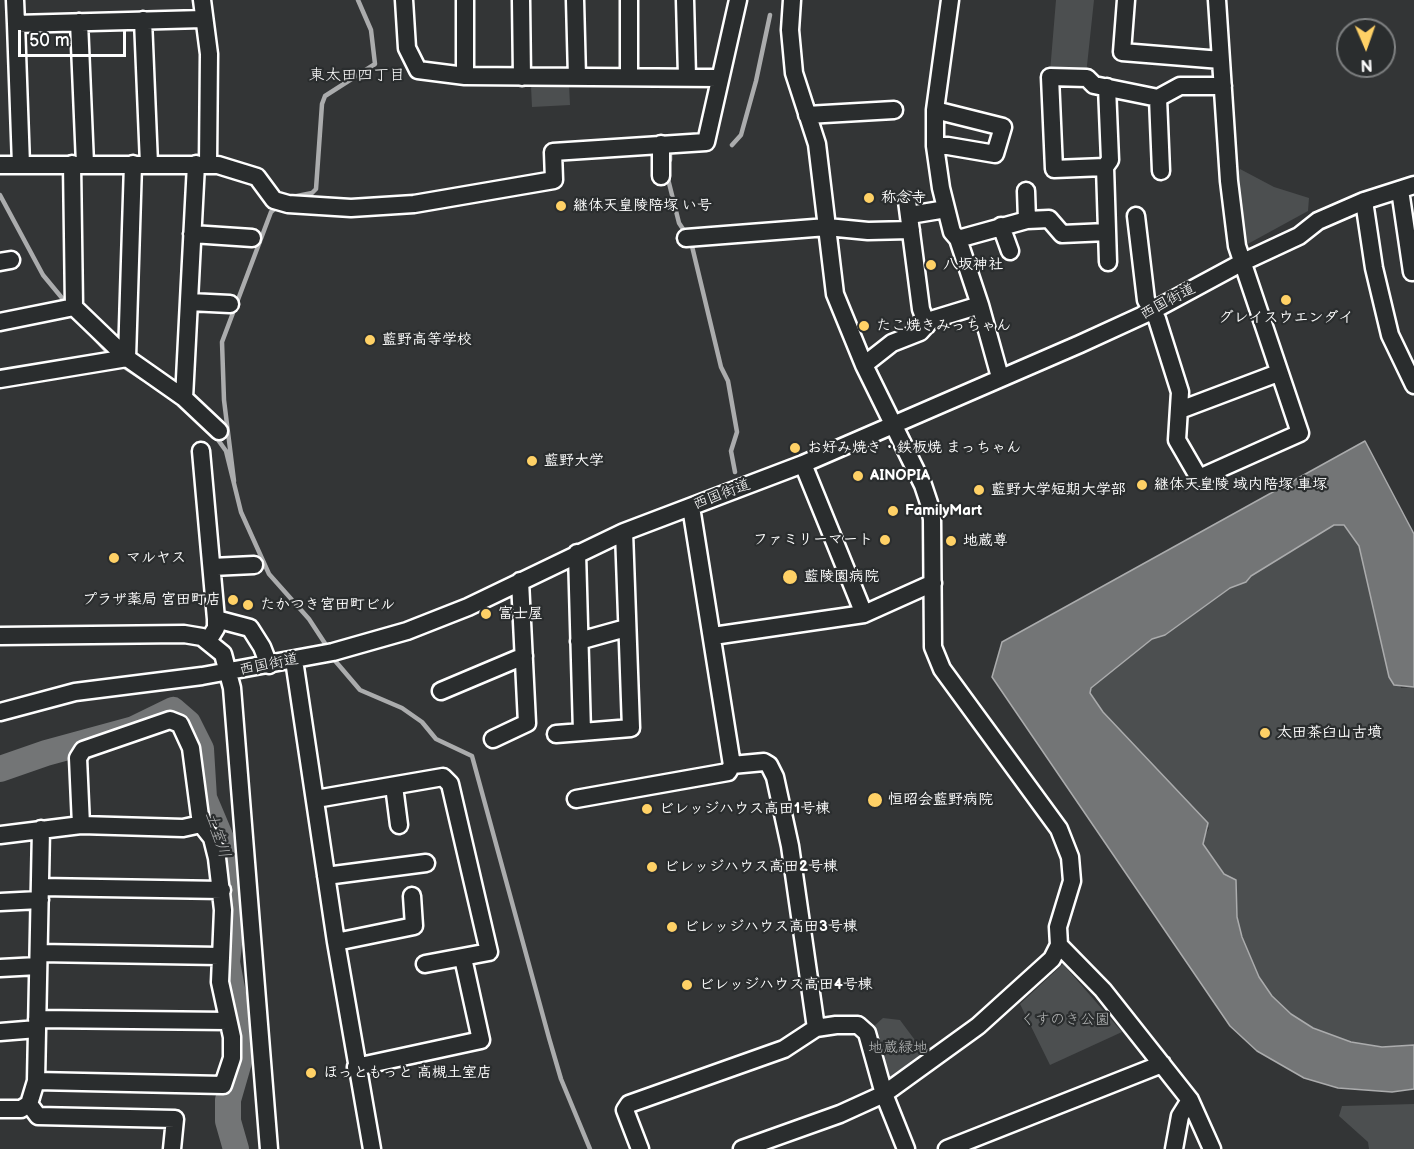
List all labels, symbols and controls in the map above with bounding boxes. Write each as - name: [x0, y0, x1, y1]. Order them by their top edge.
- scale bar: [21, 18, 129, 56]
- north arrow: [1336, 18, 1396, 78]
- text: 50 m: [29, 30, 70, 51]
- text: N: [1360, 55, 1373, 74]
- district label: 東太田四丁目: [309, 66, 405, 86]
- place label: 称念寺: [881, 189, 926, 207]
- marker: 称念寺: [862, 191, 876, 205]
- place label: 継体天皇陵陪塚 い号: [573, 197, 712, 215]
- marker: 継体天皇陵陪塚 い号: [554, 199, 568, 213]
- place label: 八坂神社: [943, 256, 1003, 274]
- marker: 八坂神社: [924, 258, 938, 272]
- street label: 西国街道: [1137, 280, 1199, 324]
- marker: グレイスウエンダイ: [1279, 293, 1293, 307]
- place label: グレイスウエンダイ: [1219, 309, 1353, 327]
- place label: たこ焼きみっちゃん: [876, 317, 1011, 335]
- marker: たこ焼きみっちゃん: [857, 319, 871, 333]
- place label: 藍野高等学校: [382, 331, 472, 349]
- marker: 藍野高等学校: [363, 333, 377, 347]
- place label: お好み焼き・鉄板焼 まっちゃん: [807, 439, 1021, 457]
- marker: お好み焼き・鉄板焼 まっちゃん: [788, 441, 802, 455]
- place label: 藍野大学: [544, 452, 604, 470]
- marker: 藍野大学: [525, 454, 539, 468]
- place label: AINOPIA: [870, 467, 930, 485]
- marker: AINOPIA: [851, 469, 865, 483]
- street label: 西国街道: [691, 476, 753, 514]
- place label: 継体天皇陵 域内陪塚 車塚: [1154, 476, 1327, 494]
- marker: 継体天皇陵 域内陪塚 車塚: [1135, 478, 1149, 492]
- place label: 藍野大学短期大学部: [991, 481, 1126, 499]
- marker: 藍野大学短期大学部: [972, 483, 986, 497]
- place label: FamilyMart: [905, 502, 982, 520]
- marker: FamilyMart: [886, 504, 900, 518]
- place label: ファミリーマート: [753, 531, 873, 549]
- place label: 地蔵尊: [963, 532, 1008, 550]
- marker: ファミリーマート: [878, 533, 892, 547]
- marker: 地蔵尊: [944, 534, 958, 548]
- place label: マルヤス: [126, 549, 186, 567]
- marker: マルヤス: [107, 551, 121, 565]
- marker: 藍陵園病院: [781, 568, 799, 586]
- place label: 藍陵園病院: [804, 568, 879, 586]
- place label: プラザ薬局 宮田町店: [82, 591, 221, 609]
- marker: プラザ薬局 宮田町店: [226, 593, 240, 607]
- place label: たかつき宮田町ビル: [260, 596, 395, 614]
- marker: たかつき宮田町ビル: [241, 598, 255, 612]
- place label: 富士屋: [498, 605, 543, 623]
- marker: 富士屋: [479, 607, 493, 621]
- street label: 西国街道: [238, 650, 300, 680]
- place label: 太田茶臼山古墳: [1277, 724, 1382, 742]
- marker: 太田茶臼山古墳: [1258, 726, 1272, 740]
- marker: 恒昭会藍野病院: [866, 791, 884, 809]
- place label: 恒昭会藍野病院: [888, 791, 993, 809]
- place label: ビレッジハウス高田1号棟: [659, 800, 830, 818]
- marker: ビレッジハウス高田1号棟: [640, 802, 654, 816]
- water label: 土室川: [200, 809, 234, 861]
- place label: ビレッジハウス高田2号棟: [664, 858, 838, 876]
- marker: ビレッジハウス高田2号棟: [645, 860, 659, 874]
- place label: ビレッジハウス高田3号棟: [684, 918, 858, 936]
- marker: ビレッジハウス高田3号棟: [665, 920, 679, 934]
- place label: ビレッジハウス高田4号棟: [699, 976, 873, 994]
- marker: ビレッジハウス高田4号棟: [680, 978, 694, 992]
- park label: くすのき公園: [1020, 1011, 1110, 1029]
- park label: 地蔵緑地: [868, 1039, 928, 1057]
- place label: ほっともっと 高槻土室店: [323, 1064, 492, 1082]
- marker: ほっともっと 高槻土室店: [304, 1066, 318, 1080]

